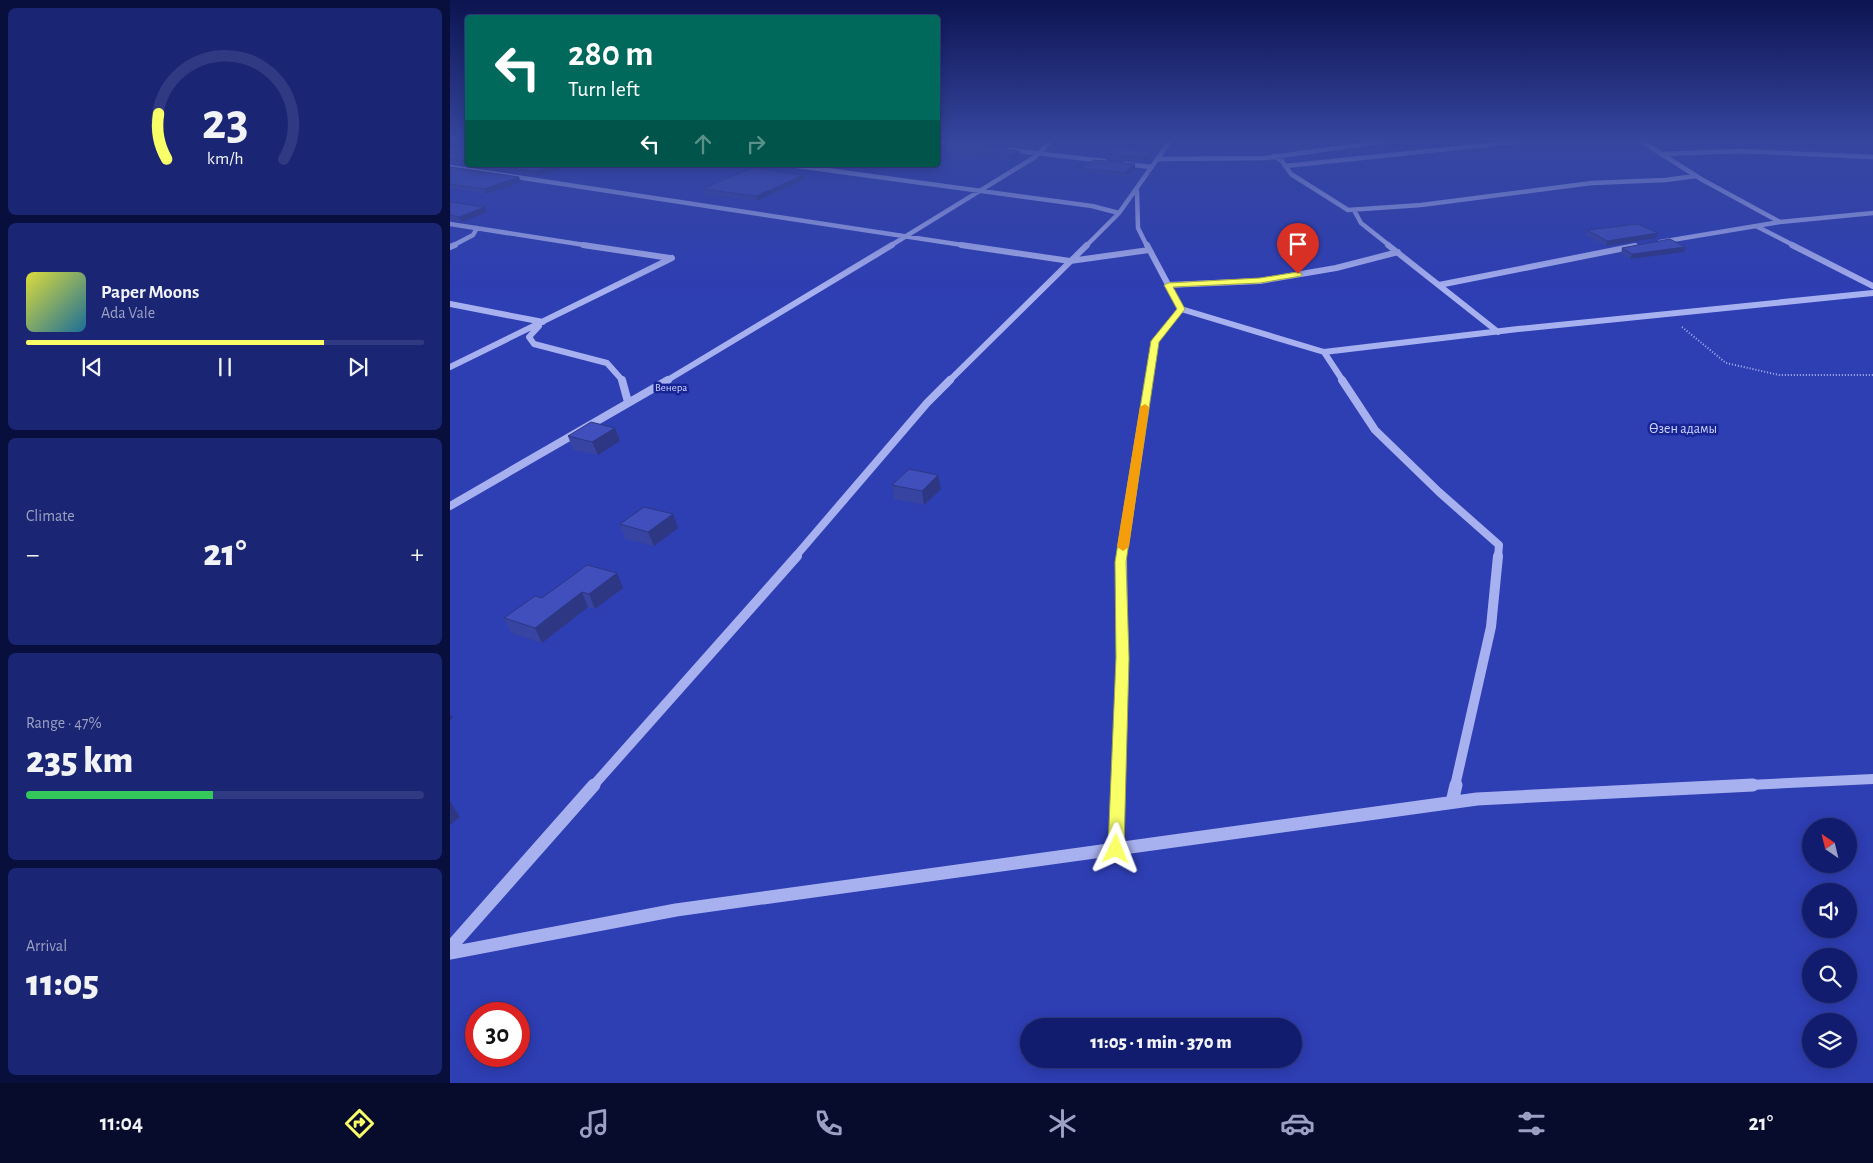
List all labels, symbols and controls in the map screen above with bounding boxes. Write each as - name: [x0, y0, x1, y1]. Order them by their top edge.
- icon: left: [485, 35, 550, 100]
- text: 280 m: [568, 37, 654, 72]
- text: Turn left: [568, 78, 640, 100]
- text: 23: [202, 96, 248, 148]
- icon: left: [636, 130, 664, 158]
- icon: ahead: [689, 130, 717, 158]
- icon: right: [742, 130, 770, 158]
- text: km/h: [207, 150, 243, 168]
- pin: [1277, 223, 1319, 274]
- icon: arrive: [1284, 230, 1312, 258]
- text: Paper Moons: [101, 283, 199, 302]
- text: Ada Vale: [101, 305, 155, 321]
- icon: previous: [78, 353, 106, 381]
- icon: pause: [211, 353, 239, 381]
- icon: next: [344, 353, 372, 381]
- park label: Венера: [655, 382, 687, 393]
- park label: Өзен адамы: [1649, 422, 1717, 436]
- text: Climate: [26, 508, 75, 524]
- text: 21°: [203, 535, 247, 573]
- text: −: [26, 541, 39, 569]
- text: +: [411, 541, 424, 569]
- text: Range · 47%: [26, 715, 102, 731]
- text: 235 km: [26, 742, 133, 780]
- north arrow: [1802, 818, 1858, 872]
- map controls: [1802, 818, 1857, 1068]
- position arrow: [1089, 822, 1141, 874]
- button: sound: [1802, 883, 1857, 938]
- text: Arrival: [26, 938, 67, 954]
- button: search: [1802, 948, 1857, 1003]
- text: 11:05: [26, 965, 99, 1003]
- speed limit sign: 30: [465, 1002, 530, 1067]
- button: layers: [1802, 1013, 1857, 1068]
- text: 11:05 · 1 min · 370 m: [1090, 1033, 1232, 1052]
- icon: directions: [342, 1106, 377, 1141]
- icon: music: [577, 1106, 612, 1141]
- icon: phone: [811, 1106, 846, 1141]
- icon: climate: [1045, 1106, 1080, 1141]
- icon: car: [1280, 1106, 1315, 1141]
- icon: filters: [1514, 1106, 1549, 1141]
- text: 11:04: [100, 1112, 143, 1134]
- text: 21°: [1748, 1112, 1773, 1134]

